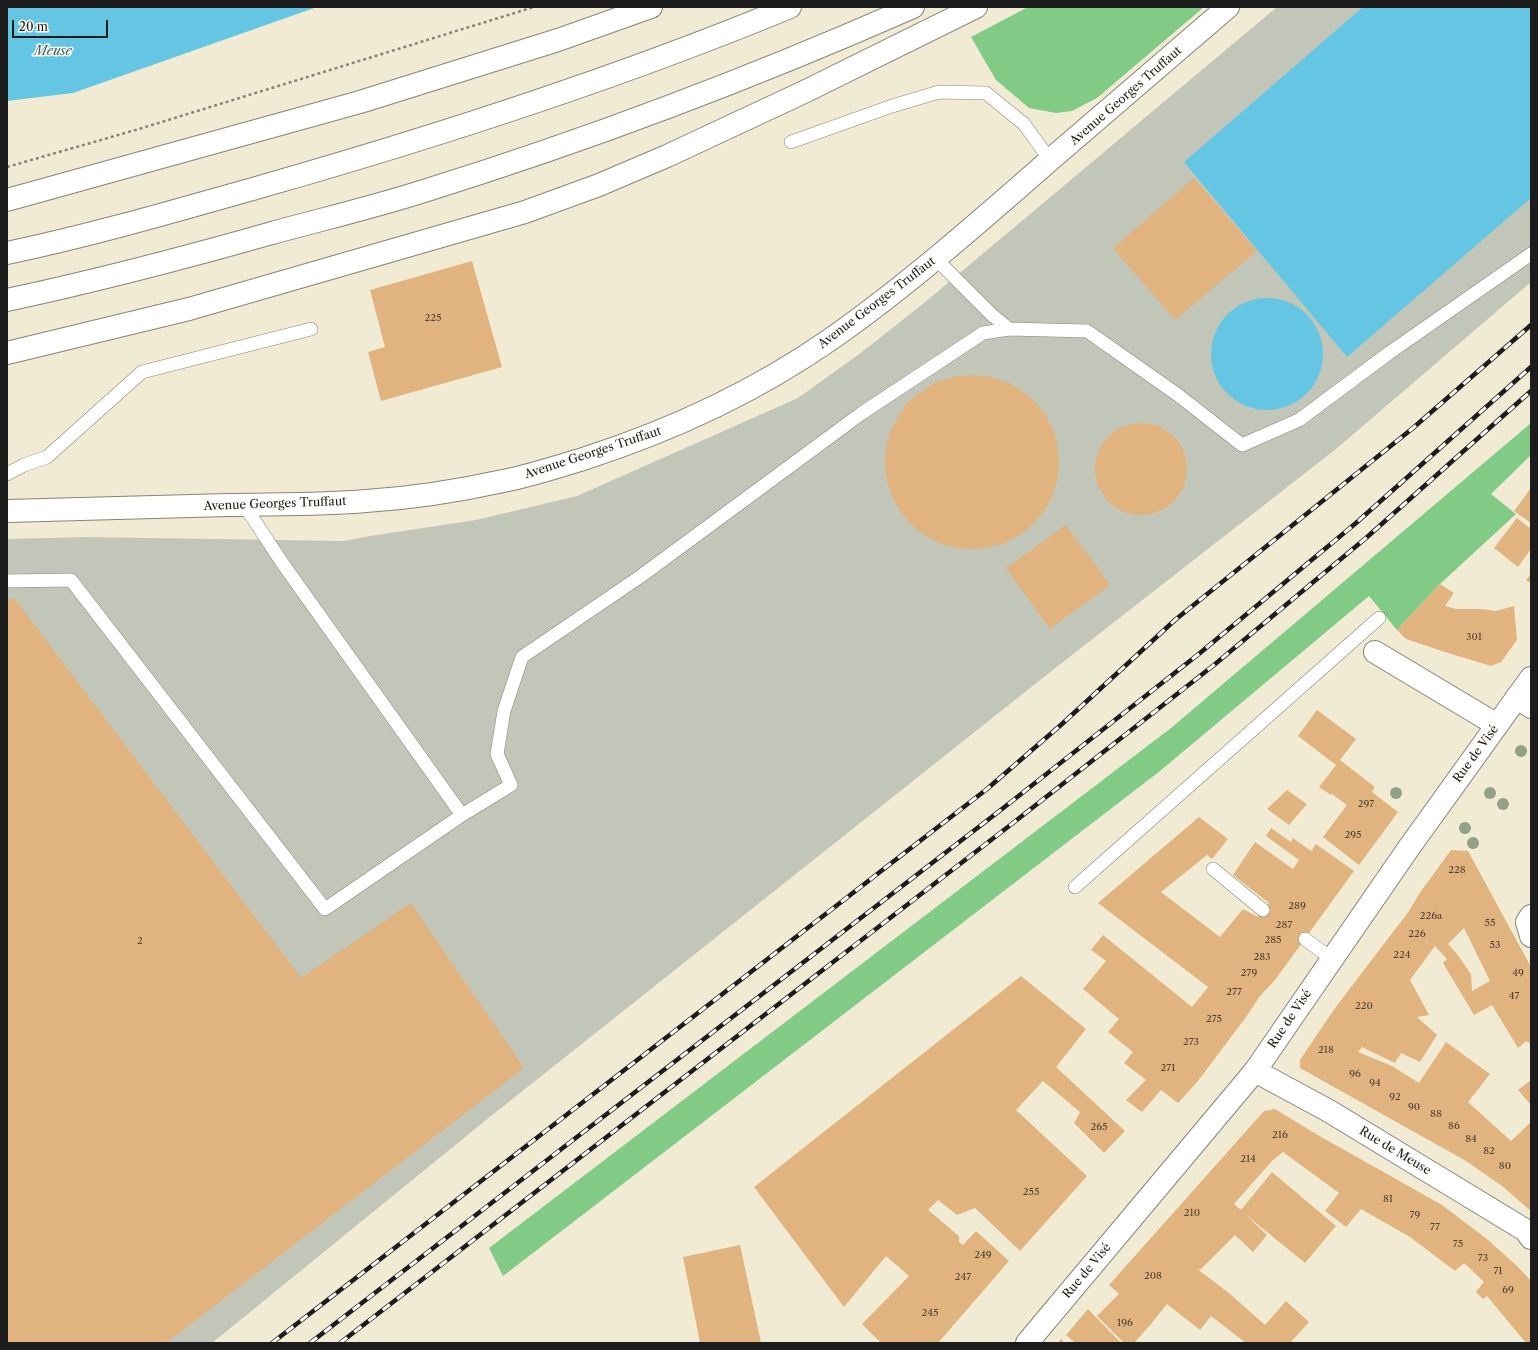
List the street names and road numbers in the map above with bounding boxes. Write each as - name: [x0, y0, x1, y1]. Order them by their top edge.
- street label: Avenue Georges Truffaut: [1067, 44, 1185, 148]
- street label: Avenue Georges Truffaut: [816, 254, 938, 352]
- street label: Avenue Georges Truffaut: [523, 424, 663, 482]
- street label: Avenue Georges Truffaut: [203, 494, 347, 514]
- street label: Rue de Visé: [1450, 722, 1502, 786]
- street label: Rue de Visé: [1265, 987, 1315, 1051]
- street label: Rue de Meuse: [1356, 1124, 1434, 1178]
- street label: Rue de Visé: [1060, 1240, 1114, 1302]

